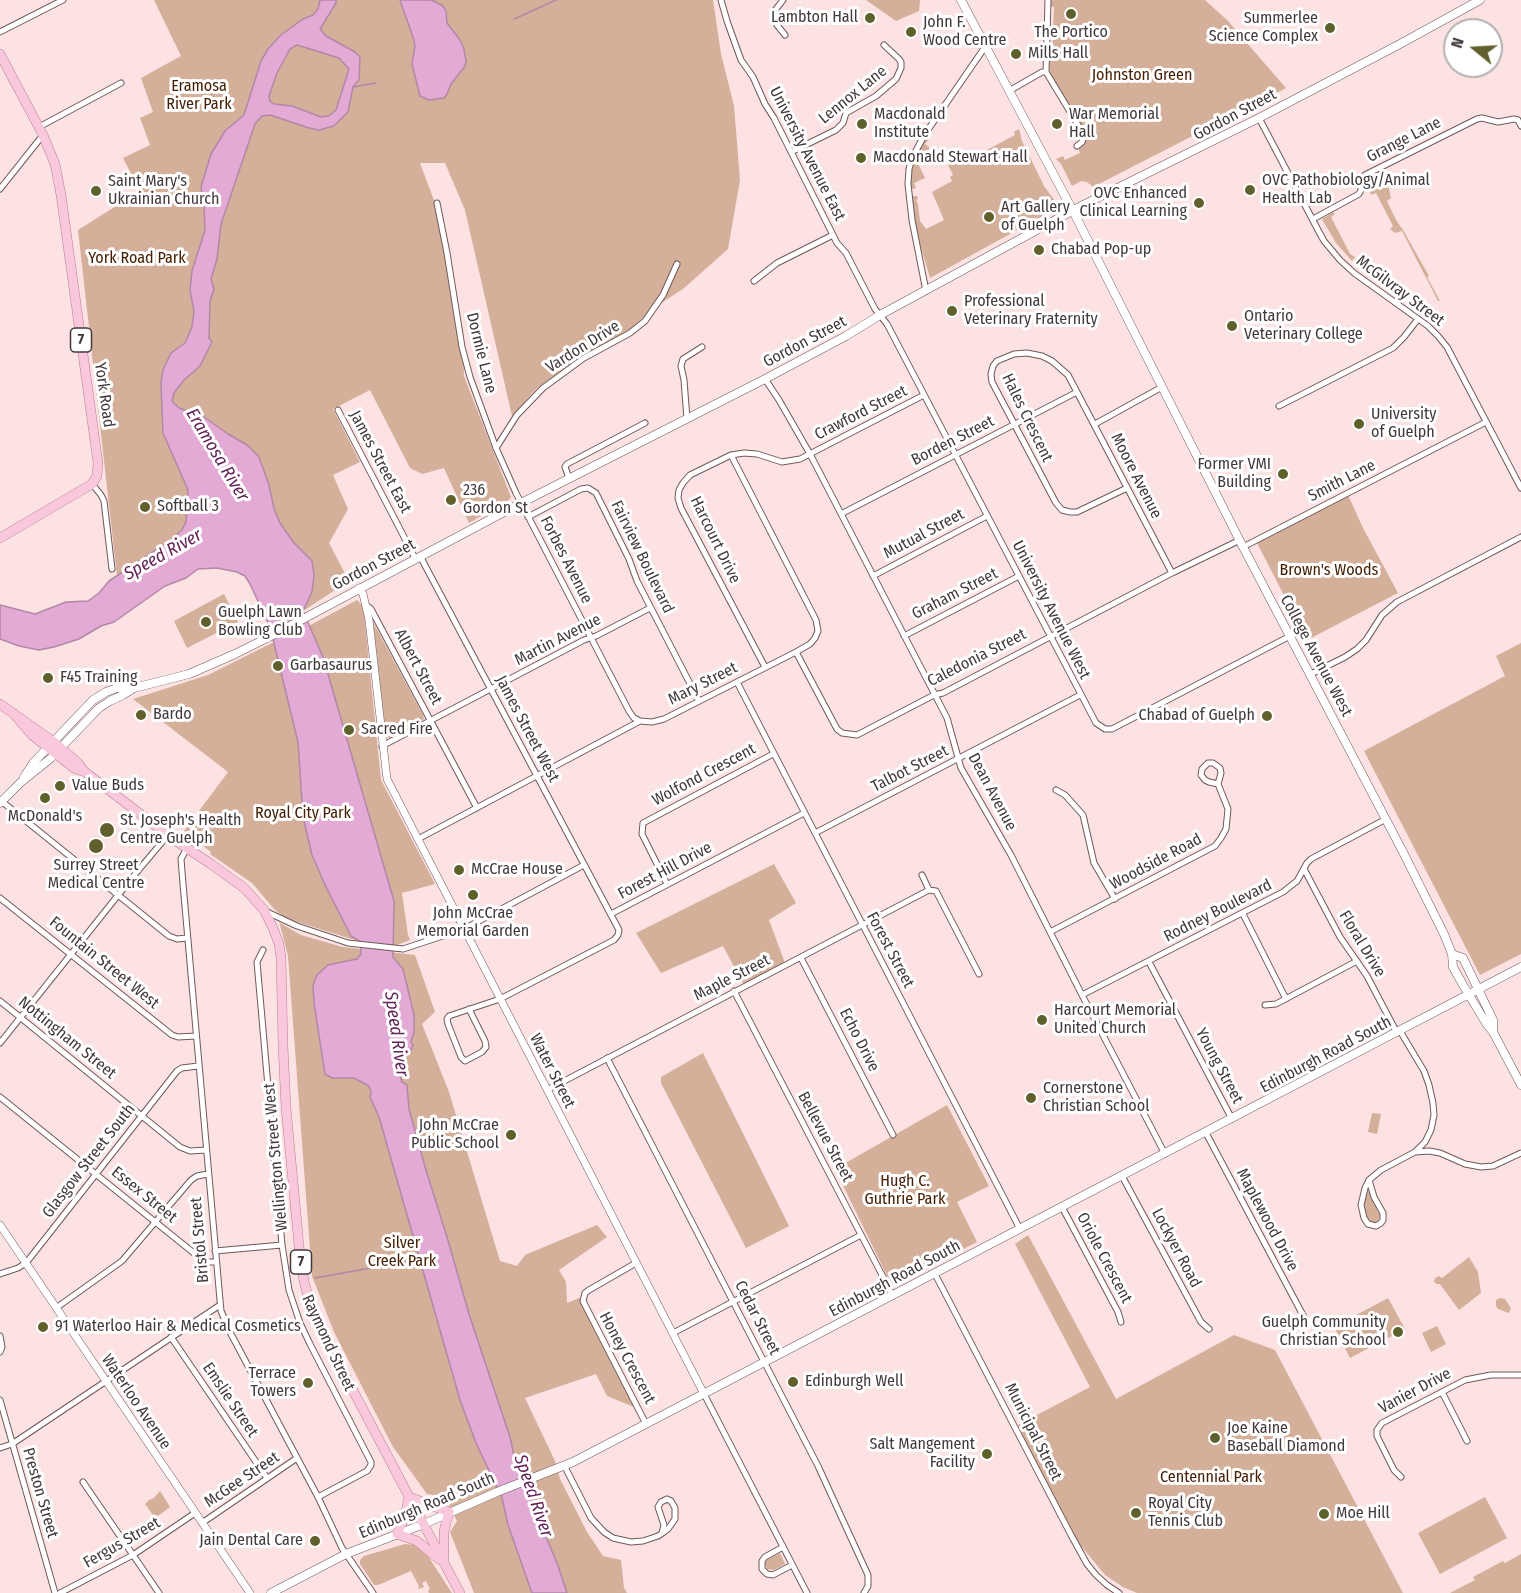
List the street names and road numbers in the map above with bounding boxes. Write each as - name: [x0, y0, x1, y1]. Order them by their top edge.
- street label: Lennox Lane: [815, 62, 891, 128]
- street label: University Avenue East: [765, 84, 849, 224]
- street label: Gordon Street: [1190, 85, 1280, 145]
- street label: Grange Lane: [1364, 113, 1444, 167]
- street label: McGilvray Street: [1352, 252, 1448, 330]
- street label: Dormie Lane: [462, 311, 500, 395]
- street label: Gordon Street: [760, 312, 850, 372]
- street label: Vardon Drive: [542, 317, 624, 377]
- road number: 7: [70, 328, 92, 352]
- street label: York Road: [90, 361, 118, 429]
- street label: Hales Crescent: [997, 371, 1057, 465]
- street label: Crawford Street: [812, 381, 910, 445]
- street label: James Street East: [345, 408, 415, 516]
- street label: Borden Street: [908, 412, 998, 470]
- street label: Moore Avenue: [1106, 430, 1166, 522]
- street label: Smith Lane: [1305, 456, 1379, 506]
- street label: Harcourt Drive: [686, 493, 744, 587]
- street label: Fairview Boulevard: [606, 498, 678, 616]
- street label: Mutual Street: [880, 505, 968, 563]
- street label: Forbes Avenue: [536, 513, 596, 607]
- street label: Gordon Street: [329, 535, 419, 595]
- street label: University Avenue West: [1008, 538, 1094, 682]
- street label: Graham Street: [909, 564, 1001, 624]
- street label: College Avenue West: [1276, 592, 1356, 720]
- street label: Martin Avenue: [512, 610, 604, 670]
- street label: Caledonia Street: [924, 625, 1030, 691]
- street label: Albert Street: [390, 626, 446, 708]
- street label: Mary Street: [665, 658, 741, 710]
- street label: James Street West: [491, 672, 563, 786]
- street label: Wolfond Crescent: [649, 740, 759, 810]
- street label: Talbot Street: [868, 741, 952, 797]
- street label: Dean Avenue: [964, 750, 1020, 834]
- street label: Woodside Road: [1107, 830, 1205, 894]
- street label: Forest Hill Drive: [615, 838, 715, 904]
- street label: Rodney Boulevard: [1161, 876, 1275, 946]
- street label: Floral Drive: [1335, 907, 1389, 981]
- street label: Forest Street: [862, 909, 918, 991]
- street label: Fountain Street West: [45, 913, 163, 1013]
- street label: Maple Street: [691, 951, 773, 1005]
- street label: Nottingham Street: [14, 993, 120, 1083]
- street label: Echo Drive: [835, 1005, 883, 1075]
- street label: Edinburgh Road South: [1257, 1012, 1395, 1098]
- street label: Young Street: [1191, 1025, 1247, 1107]
- street label: Water Street: [525, 1031, 579, 1111]
- street label: Wellington Street West: [260, 1082, 292, 1232]
- street label: Bellevue Street: [793, 1089, 857, 1185]
- street label: Glasgow Street South: [39, 1100, 139, 1222]
- street label: Essex Street: [107, 1163, 181, 1227]
- street label: Maplewood Drive: [1232, 1165, 1302, 1275]
- street label: Bristol Street: [187, 1196, 213, 1284]
- street label: Lockyer Road: [1147, 1205, 1205, 1291]
- street label: Oriole Crescent: [1072, 1209, 1136, 1307]
- street label: Edinburgh Road South: [826, 1236, 964, 1322]
- road number: 7: [290, 1250, 312, 1274]
- street label: Cedar Street: [730, 1278, 784, 1358]
- street label: Raymond Street: [297, 1292, 359, 1394]
- street label: Honey Crescent: [595, 1309, 659, 1407]
- street label: Waterloo Avenue: [97, 1351, 175, 1453]
- street label: Emslie Street: [198, 1359, 262, 1441]
- street label: Vanier Drive: [1376, 1364, 1454, 1418]
- street label: Municipal Street: [1000, 1380, 1066, 1484]
- street label: Preston Street: [18, 1446, 62, 1540]
- street label: McGee Street: [201, 1448, 283, 1512]
- street label: Edinburgh Road South: [356, 1469, 498, 1543]
- street label: Fergus Street: [80, 1513, 164, 1573]

